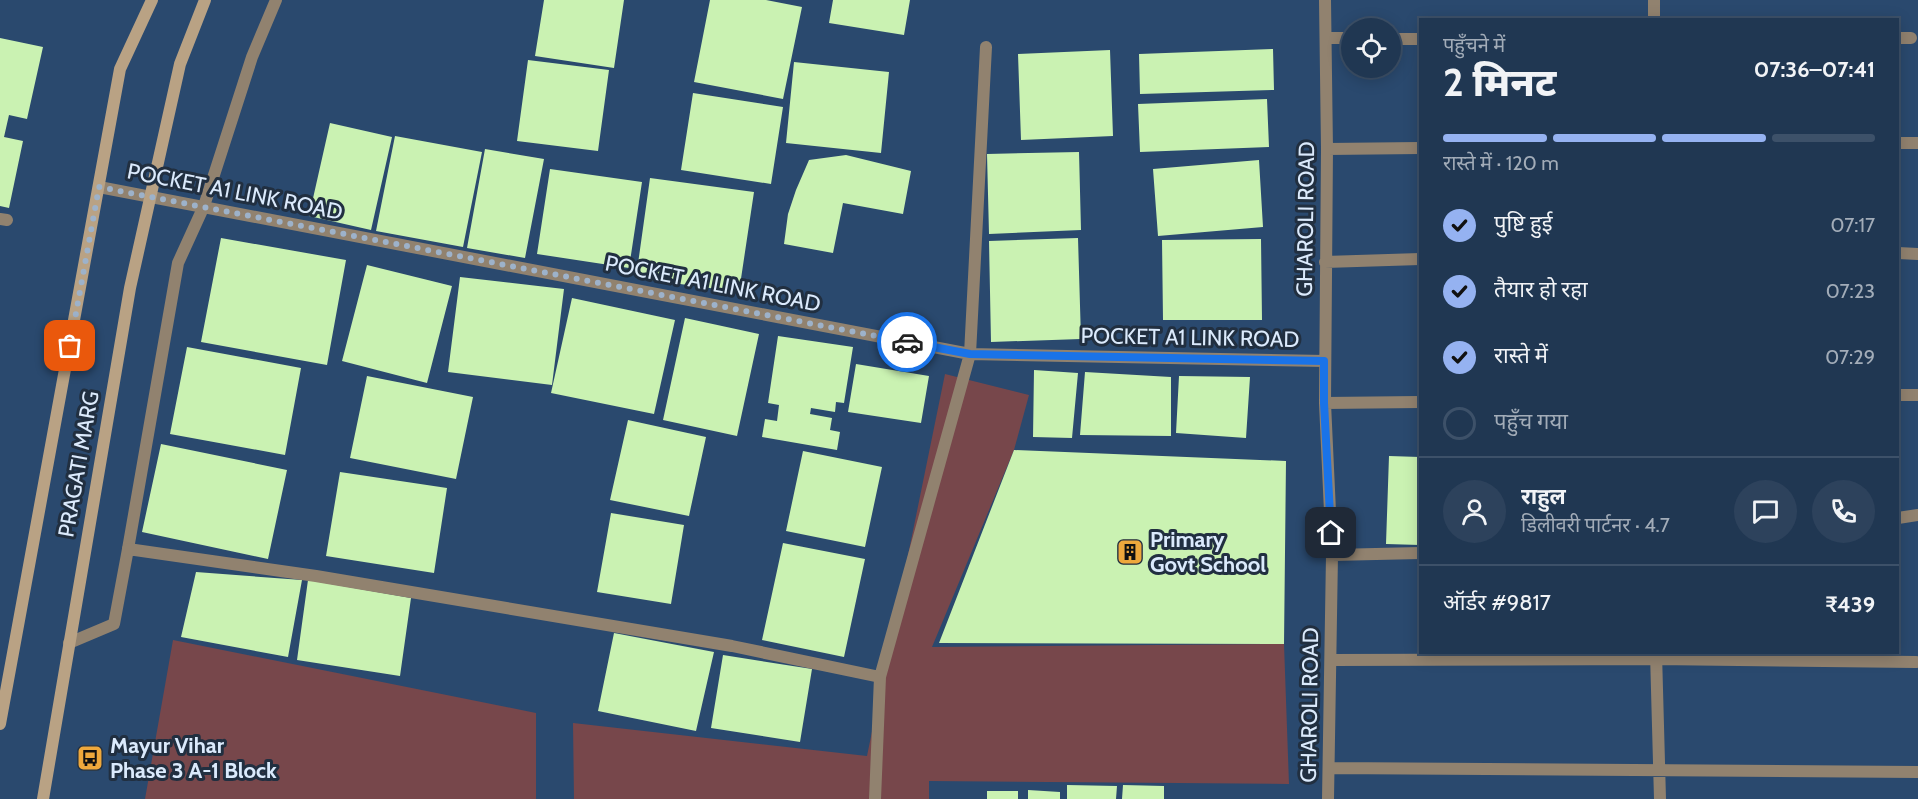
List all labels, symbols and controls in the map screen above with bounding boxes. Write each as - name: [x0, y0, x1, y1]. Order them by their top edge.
- map controls: [1341, 18, 1401, 78]
- button: locate: [1341, 18, 1401, 78]
- text: पहुँचने में: [1443, 33, 1505, 57]
- text: 07:36–07:41: [1754, 56, 1875, 83]
- text: 2 मिनट: [1443, 58, 1556, 106]
- street label: GHAROLI ROAD: [1291, 141, 1320, 297]
- text: रास्ते में · 120 m: [1443, 151, 1559, 175]
- street label: POCKET A1 LINK ROAD: [125, 157, 345, 226]
- icon: check: [1443, 209, 1476, 242]
- text: पुष्टि हुई: [1494, 210, 1552, 237]
- text: 07:17: [1830, 213, 1875, 237]
- street label: POCKET A1 LINK ROAD: [603, 249, 823, 318]
- icon: check: [1443, 275, 1476, 308]
- text: तैयार हो रहा: [1494, 276, 1588, 303]
- text: 07:23: [1826, 279, 1875, 303]
- courier: [877, 312, 937, 372]
- pin: [44, 320, 95, 371]
- street label: POCKET A1 LINK ROAD: [1080, 322, 1300, 353]
- icon: car: [891, 326, 924, 359]
- icon: bag: [53, 329, 86, 362]
- icon: check: [1443, 341, 1476, 374]
- text: रास्ते में: [1494, 342, 1548, 369]
- text: 07:29: [1825, 345, 1875, 369]
- street label: PRAGATI MARG: [52, 389, 105, 539]
- text: पहुँच गया: [1494, 408, 1568, 435]
- button: person: [1443, 480, 1506, 543]
- button: chat: [1734, 480, 1797, 543]
- button: phone: [1812, 480, 1875, 543]
- text: राहुल: [1521, 483, 1566, 510]
- pin: [1305, 507, 1356, 558]
- text: डिलीवरी पार्टनर · 4.7: [1521, 513, 1670, 537]
- icon: home: [1314, 516, 1347, 549]
- place label: Primary Govt School: [1150, 526, 1266, 578]
- building icon: Primary Govt School: [1115, 537, 1145, 567]
- text: ऑर्डर #9817: [1443, 589, 1551, 616]
- text: ₹439: [1825, 591, 1875, 618]
- street label: GHAROLI ROAD: [1295, 627, 1324, 783]
- place label: Mayur Vihar Phase 3 A-1 Block: [110, 732, 277, 784]
- bus stop icon: Mayur Vihar Phase 3 A-1 Block: [75, 743, 105, 773]

